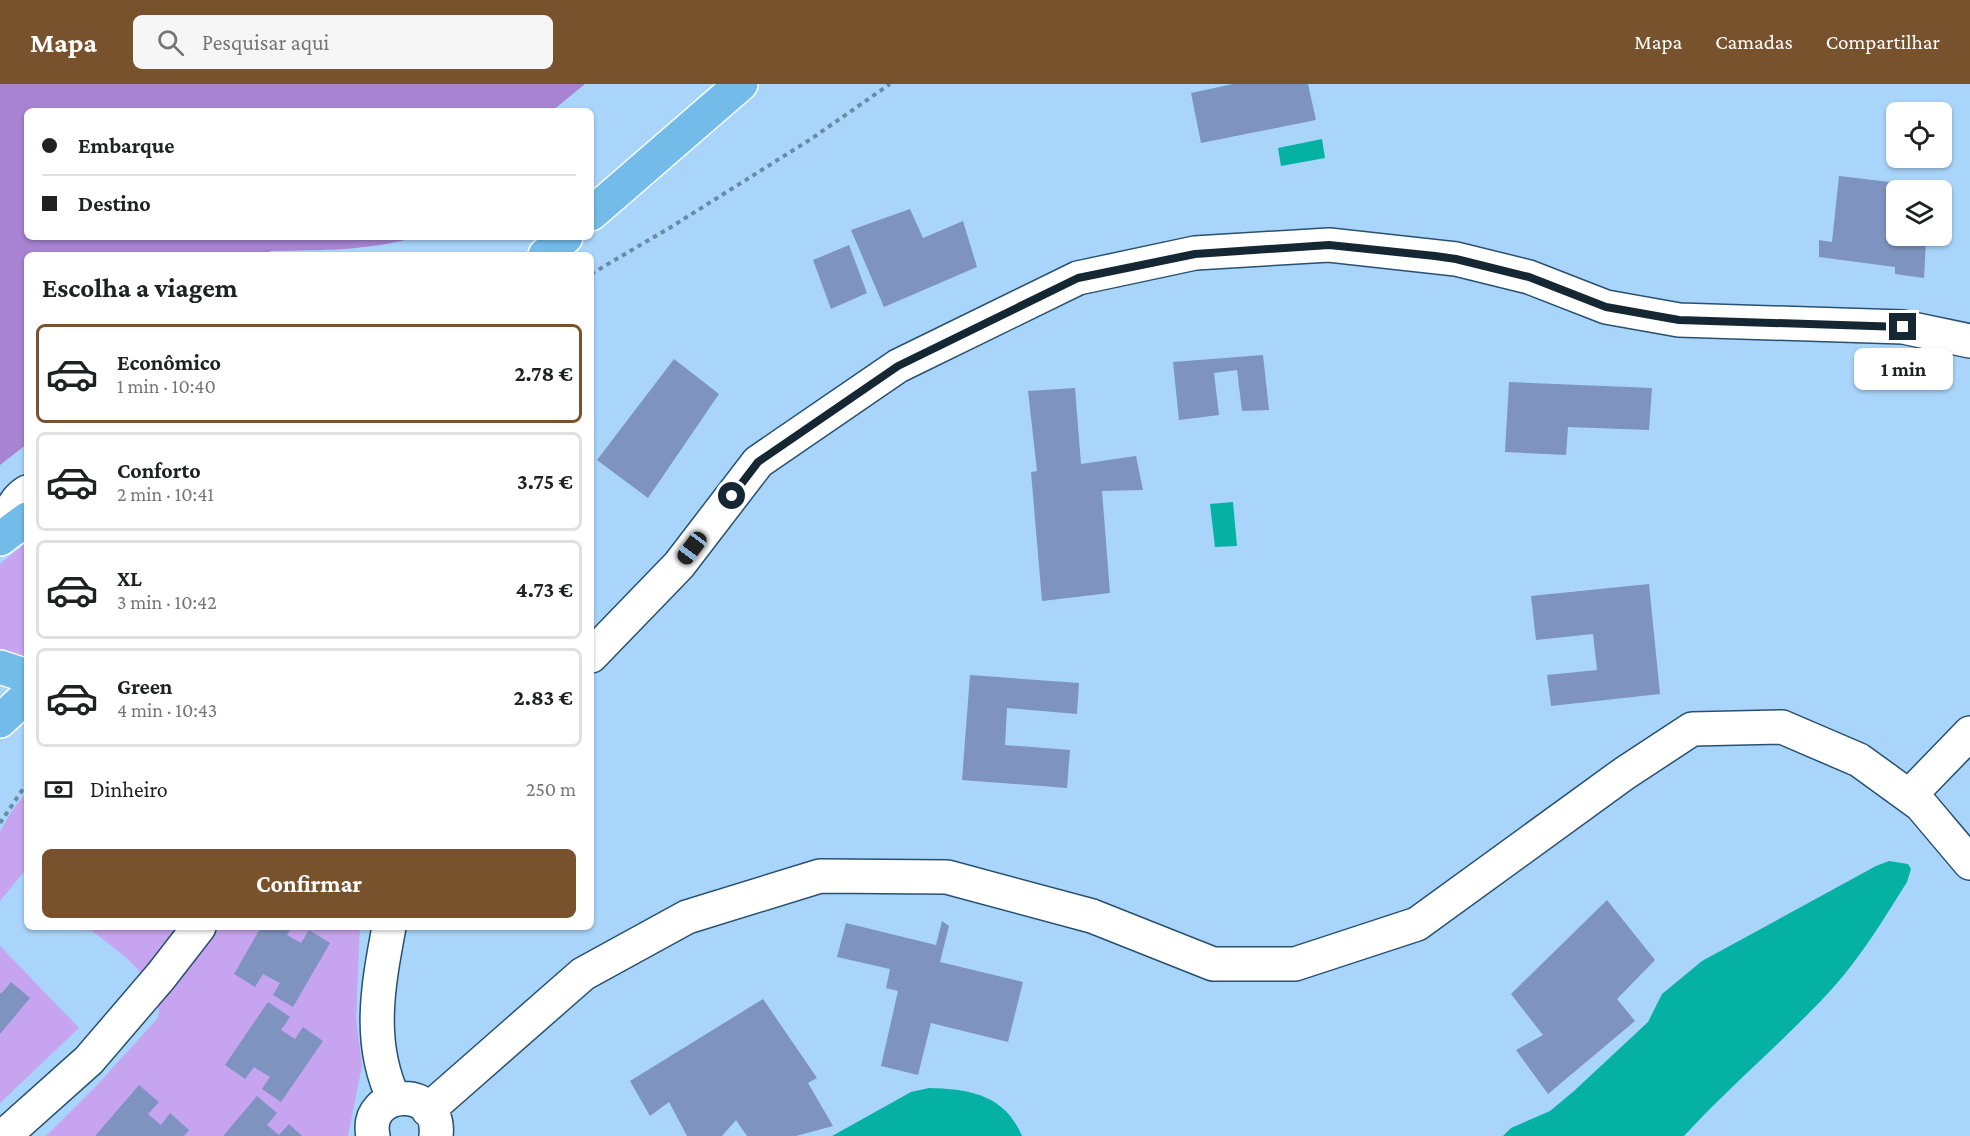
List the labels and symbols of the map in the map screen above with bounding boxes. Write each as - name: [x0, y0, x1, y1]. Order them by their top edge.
- route end: [1889, 313, 1916, 340]
- callout: 1 min: [1854, 348, 1952, 390]
- route start: [718, 482, 745, 509]
- car: [674, 528, 710, 568]

